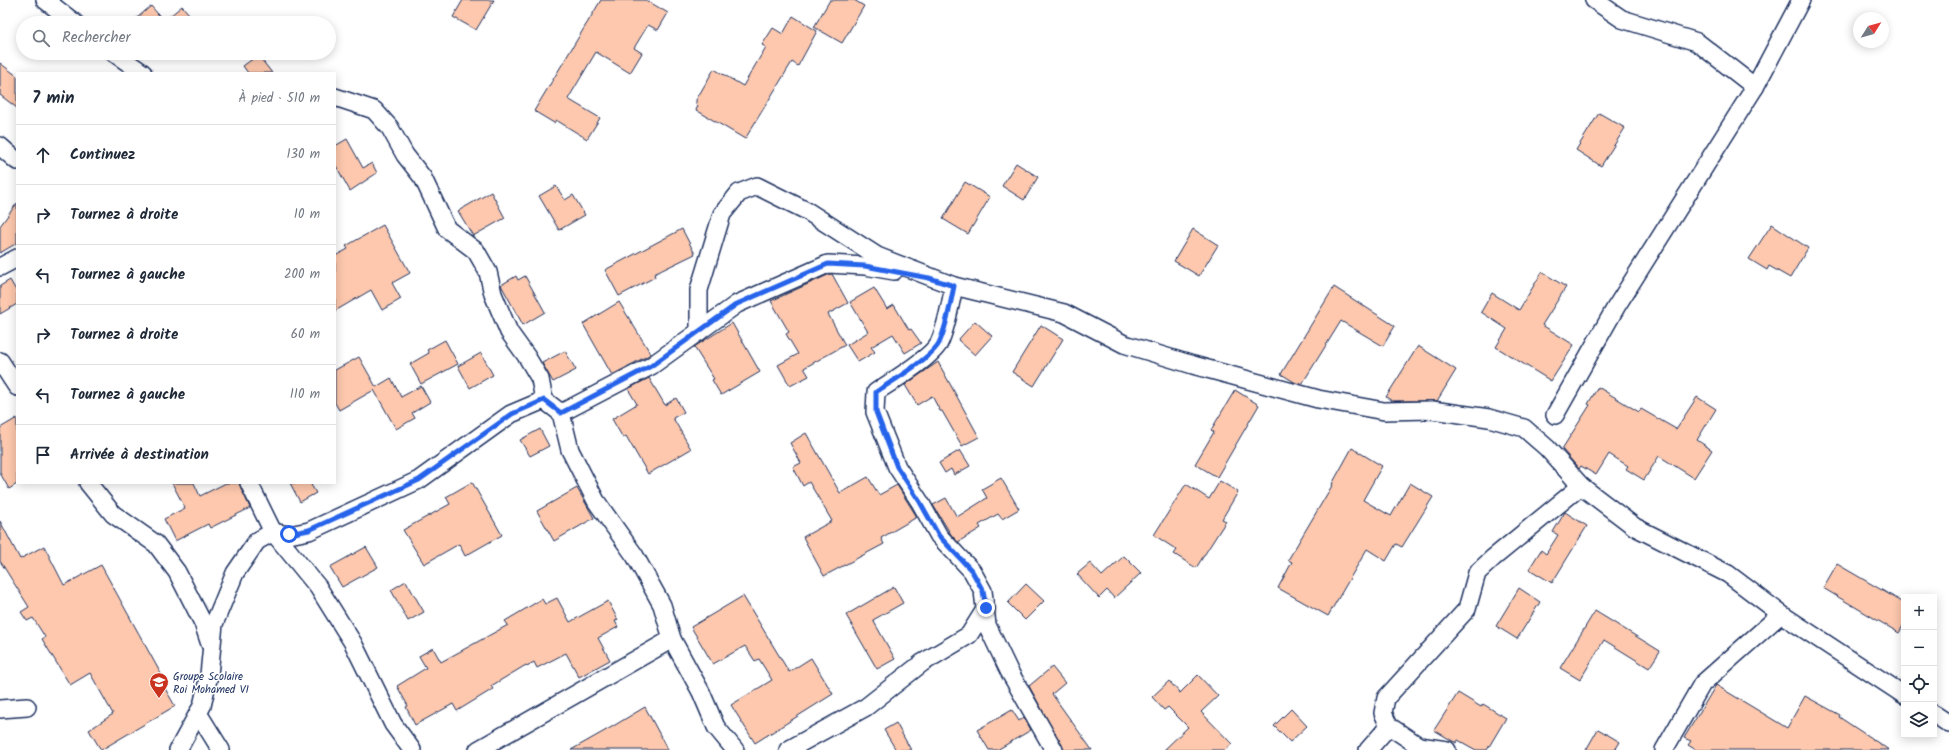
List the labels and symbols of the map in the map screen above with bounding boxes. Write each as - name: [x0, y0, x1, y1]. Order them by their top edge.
- north arrow: [1853, 12, 1889, 48]
- route start: [280, 525, 298, 543]
- route end: [977, 599, 995, 617]
- place label: Groupe Scolaire Roi Mohamed VI: [173, 668, 249, 699]
- school or university icon: Groupe Scolaire Roi Mohamed VI: [148, 671, 170, 699]

